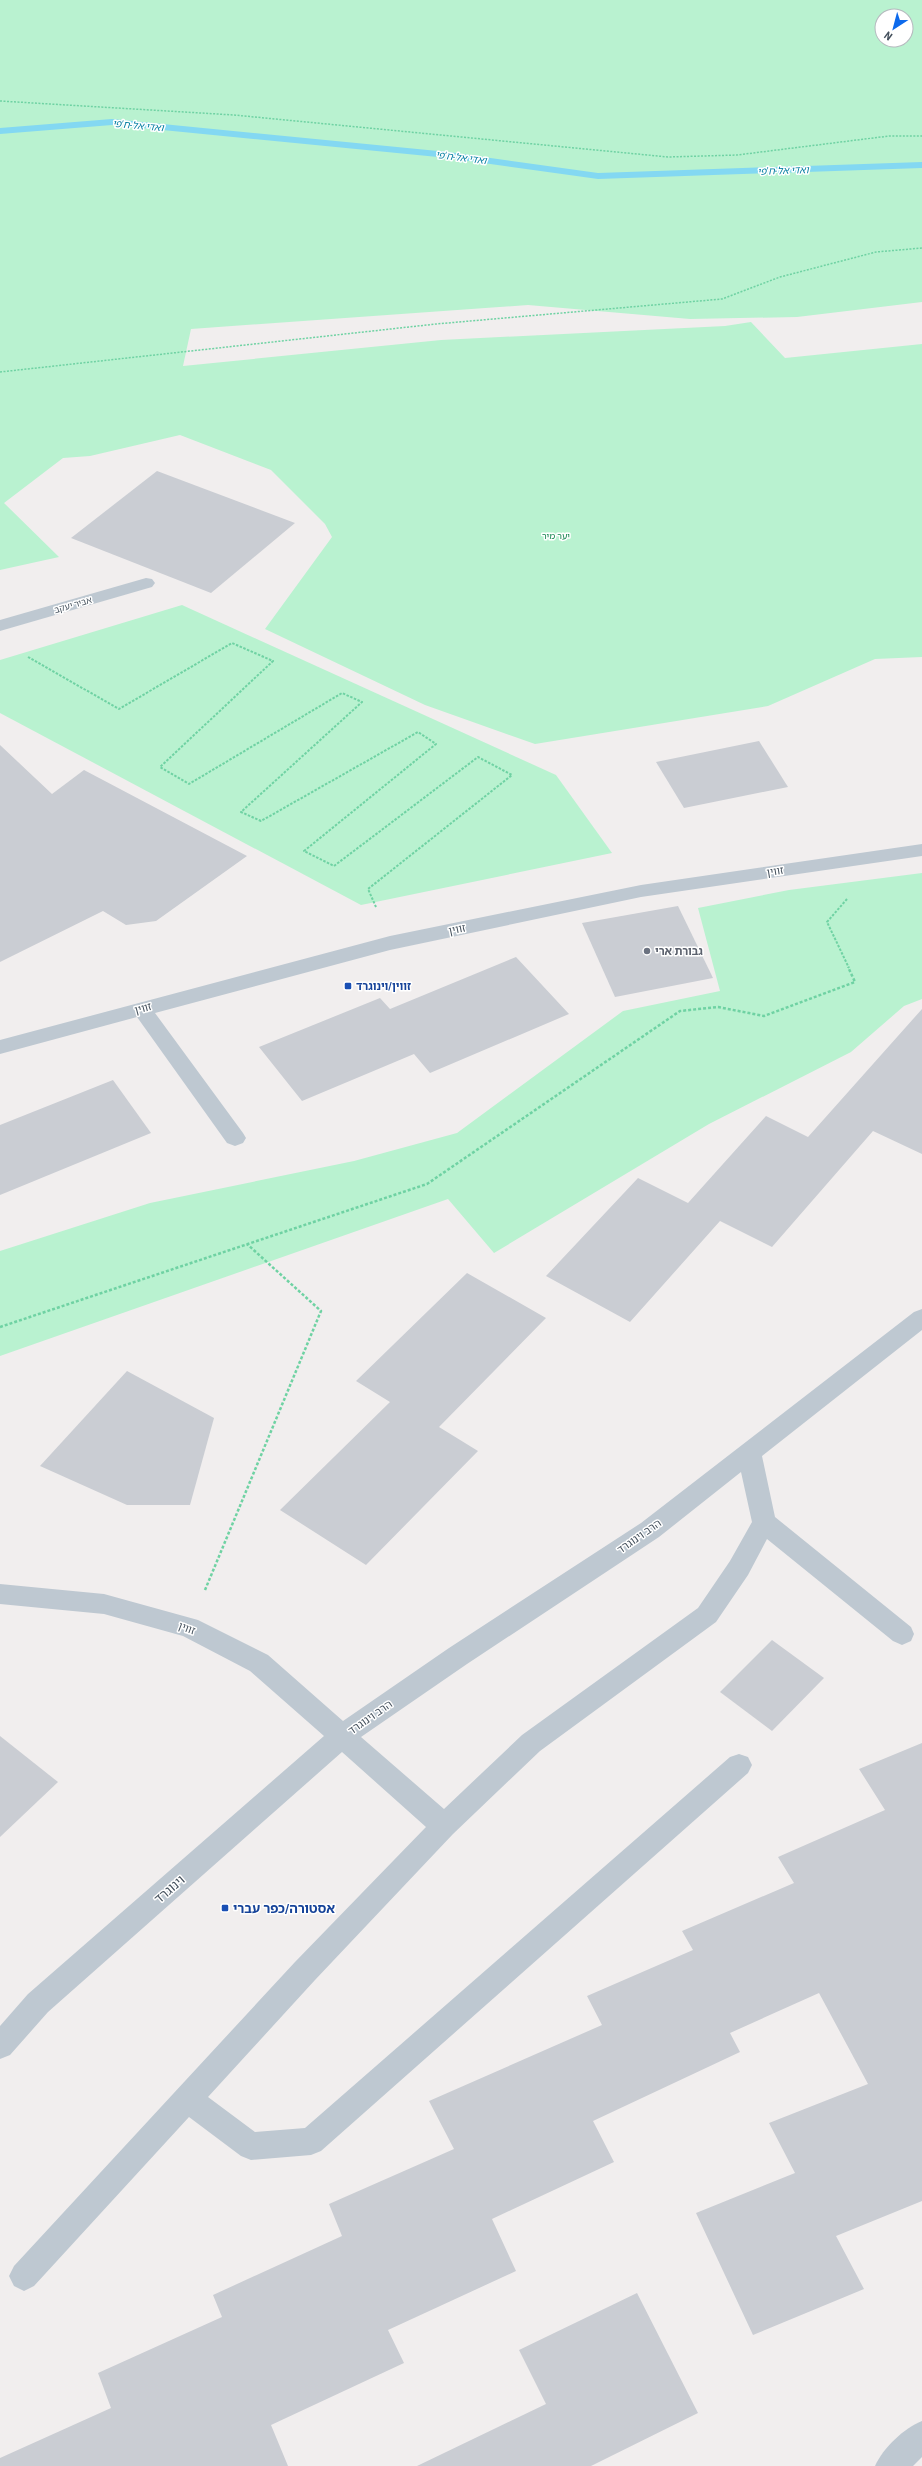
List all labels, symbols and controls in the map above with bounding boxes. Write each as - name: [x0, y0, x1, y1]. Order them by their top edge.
- north arrow: [874, 8, 914, 48]
- text: N: [882, 28, 895, 43]
- water label: ואדי אל-ח'פי: [112, 118, 165, 133]
- water label: ואדי אל-ח'פי: [435, 149, 488, 166]
- water label: ואדי אל-ח'פי: [757, 164, 810, 177]
- park label: יער מיר: [542, 531, 570, 541]
- street label: אביר יעקב: [53, 595, 93, 615]
- street label: זווין: [766, 864, 785, 879]
- street label: זווין: [447, 921, 467, 938]
- place label: גבורת ארי: [655, 945, 703, 958]
- marker: גבורת ארי: [642, 946, 652, 956]
- place label: זווין/וינוגרד: [356, 980, 411, 993]
- marker: זווין/וינוגרד: [343, 981, 353, 991]
- street label: זווין: [133, 1000, 153, 1017]
- street label: הרב וינוגרד: [615, 1516, 664, 1556]
- street label: זווין: [176, 1619, 197, 1638]
- street label: הרב וינוגרד: [346, 1697, 395, 1737]
- street label: וינוגרד: [151, 1872, 188, 1907]
- place label: אסטורה/כפר עברי: [233, 1901, 335, 1916]
- marker: אסטורה/כפר עברי: [220, 1903, 230, 1913]

